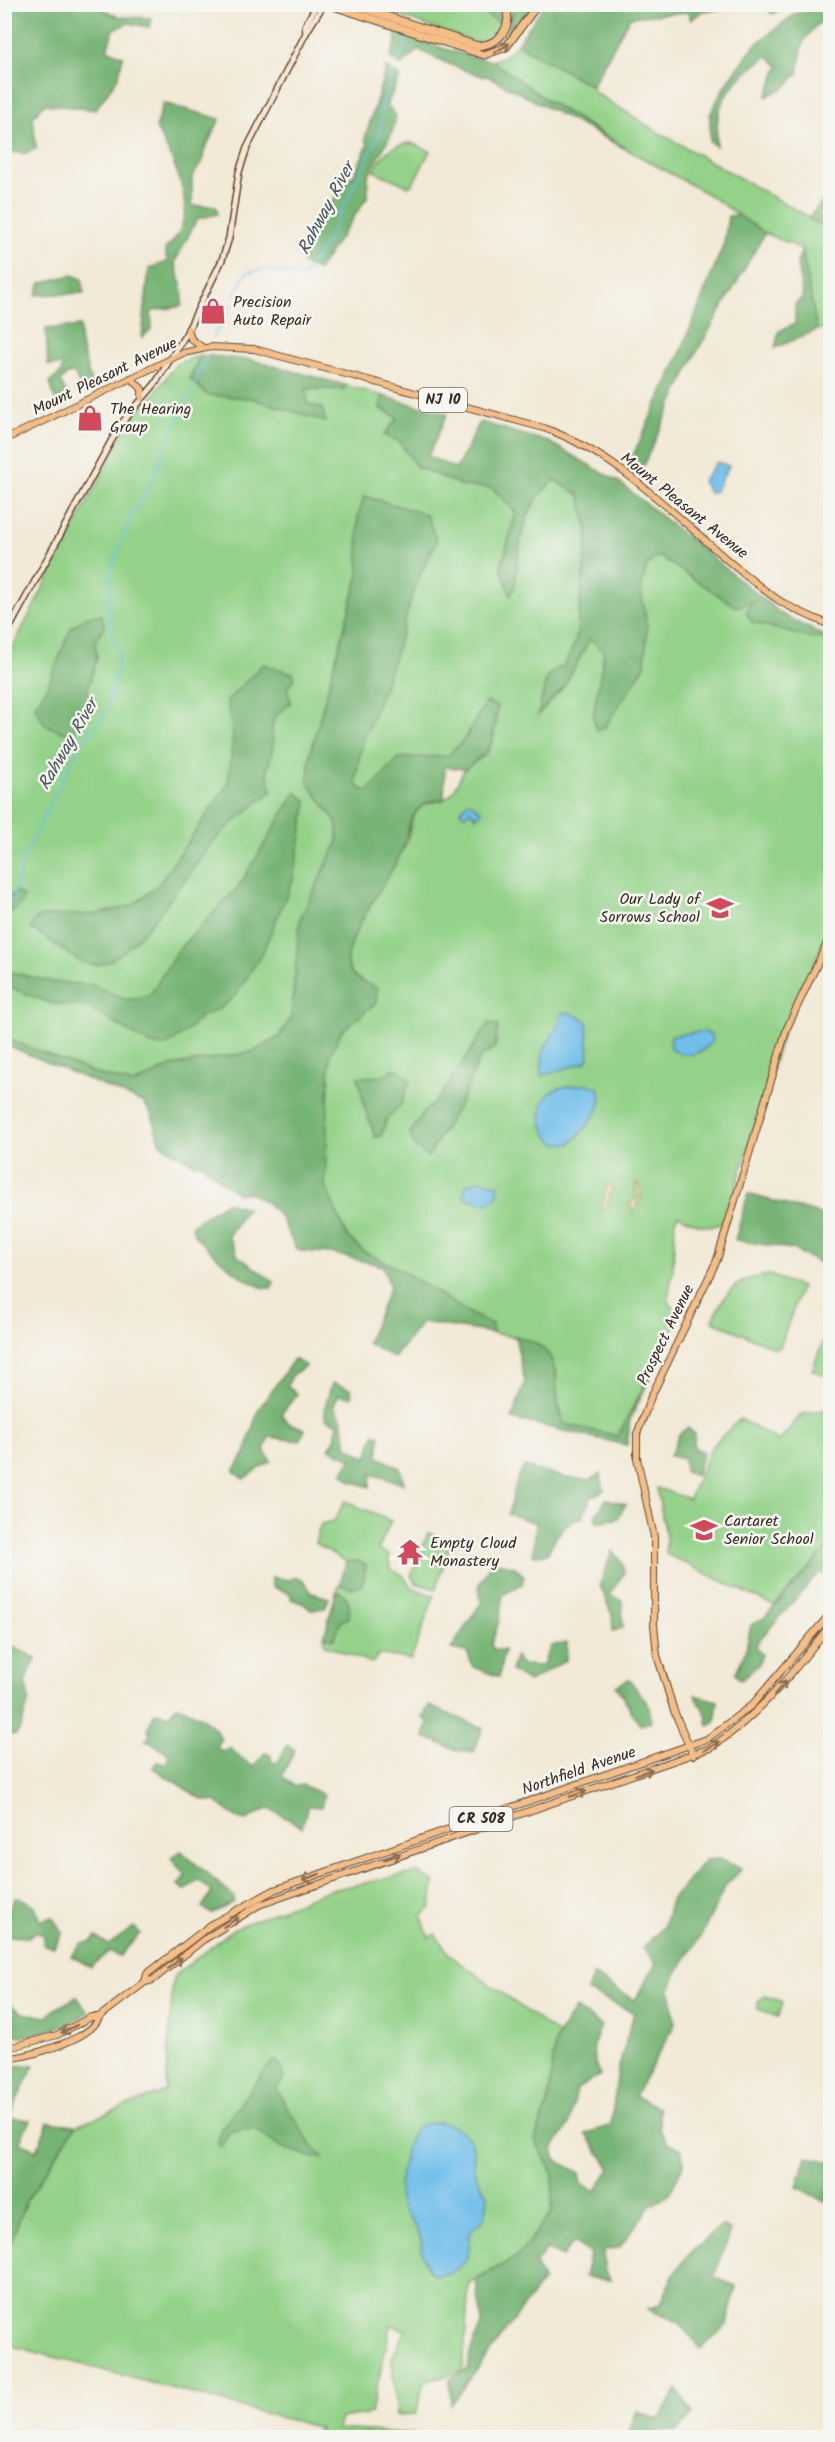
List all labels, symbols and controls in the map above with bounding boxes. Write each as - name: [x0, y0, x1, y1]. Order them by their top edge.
- one-way arrow: [493, 42, 510, 55]
- water label: Rahway River: [290, 154, 365, 261]
- place label: Precision Auto Repair: [233, 290, 313, 333]
- shop icon: Precision Auto Repair: [198, 296, 228, 326]
- street label: Mount Pleasant Avenue: [28, 331, 182, 423]
- road number: NJ 10: [419, 388, 467, 412]
- place label: The Hearing Group: [110, 397, 191, 440]
- shop icon: The Hearing Group: [75, 403, 105, 433]
- street label: Mount Pleasant Avenue: [615, 446, 753, 566]
- water label: Rahway River: [31, 690, 109, 796]
- place label: Our Lady of Sorrows School: [600, 887, 702, 930]
- school or university icon: Our Lady of Sorrows School: [705, 893, 735, 923]
- street label: Prospect Avenue: [631, 1280, 701, 1390]
- place label: Cartaret Senior School: [724, 1509, 814, 1552]
- school or university icon: Cartaret Senior School: [689, 1515, 719, 1545]
- place label: Empty Cloud Monastery: [430, 1531, 517, 1574]
- temple icon: Empty Cloud Monastery: [395, 1537, 425, 1567]
- one-way arrow: [773, 1680, 787, 1695]
- one-way arrow: [703, 1739, 720, 1751]
- street label: Northfield Avenue: [519, 1740, 639, 1802]
- one-way arrow: [635, 1765, 653, 1776]
- one-way arrow: [568, 1788, 587, 1799]
- road number: CR 508: [450, 1807, 512, 1831]
- one-way arrow: [382, 1851, 401, 1862]
- one-way arrow: [302, 1873, 321, 1884]
- one-way arrow: [222, 1915, 239, 1928]
- one-way arrow: [166, 1956, 182, 1969]
- one-way arrow: [60, 2023, 78, 2035]

